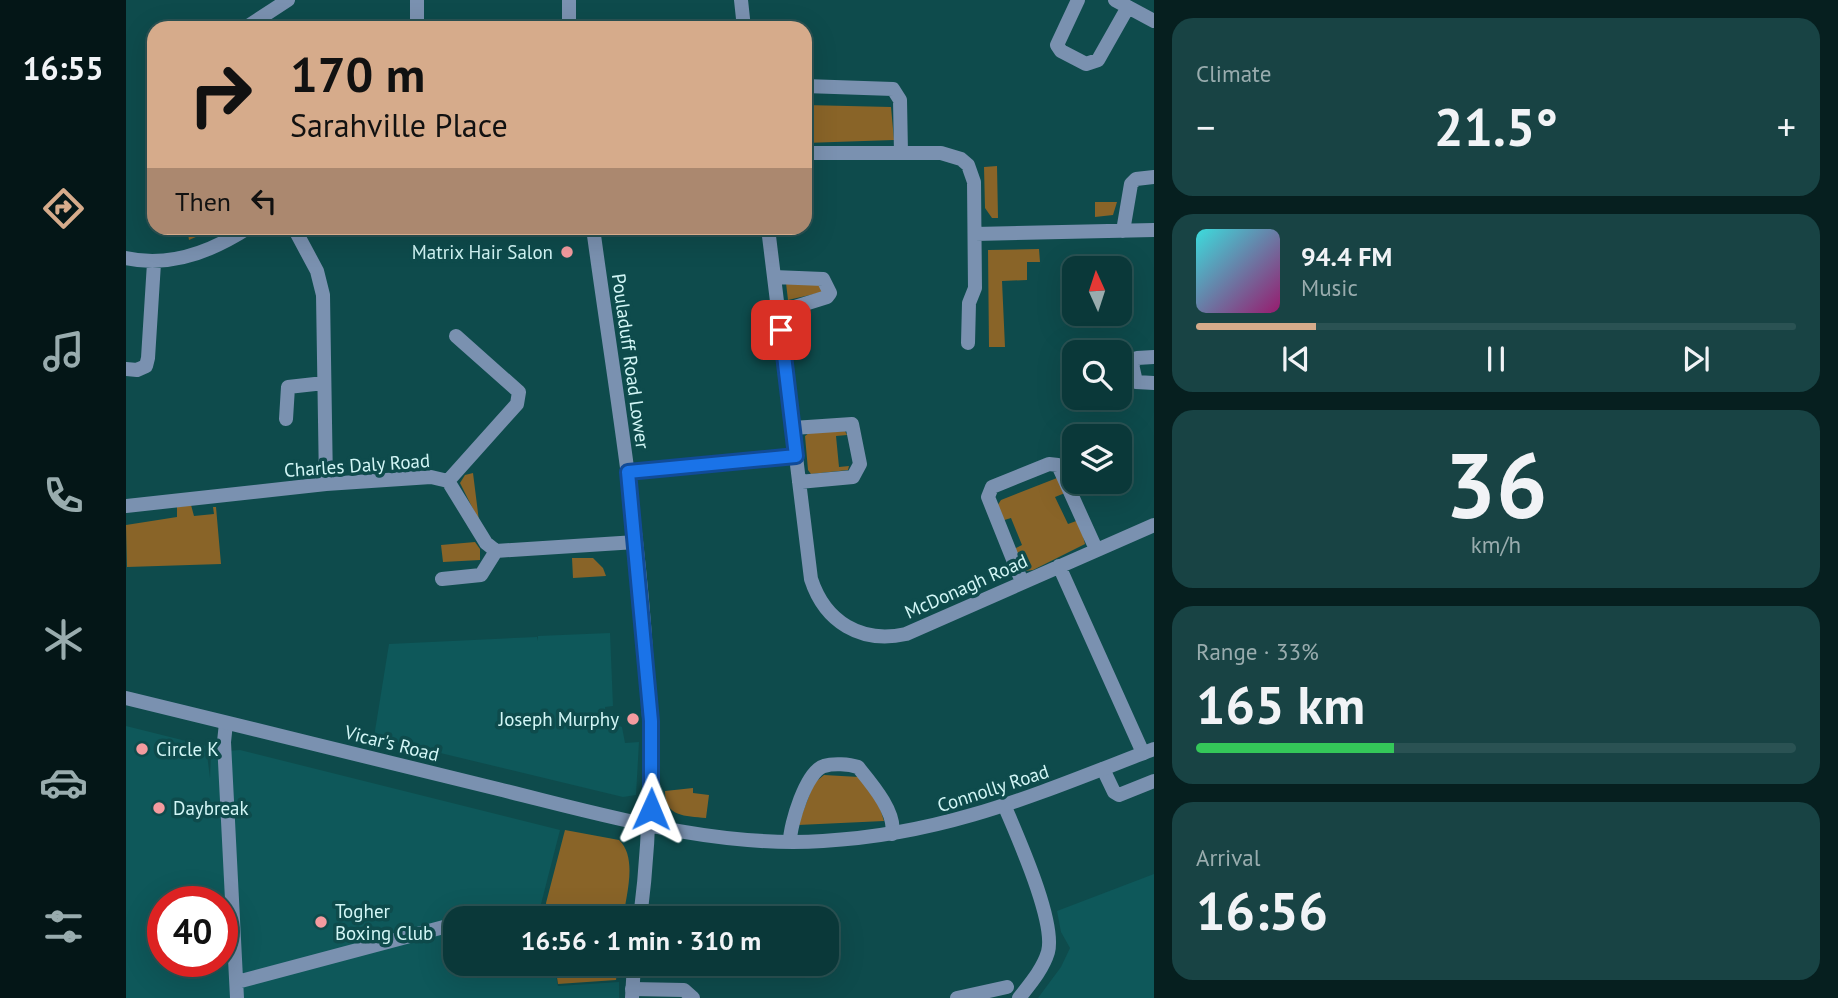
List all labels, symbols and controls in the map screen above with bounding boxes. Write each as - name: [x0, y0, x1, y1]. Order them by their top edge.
- text: 170 m: [290, 42, 425, 106]
- text: 16:55: [22, 47, 104, 89]
- icon: right: [175, 49, 266, 140]
- text: Climate: [1196, 59, 1271, 88]
- text: 21.5°: [1434, 93, 1558, 160]
- text: −: [1196, 102, 1215, 151]
- text: +: [1777, 102, 1796, 151]
- text: Sarahville Place: [290, 104, 508, 146]
- icon: left: [245, 182, 283, 220]
- icon: directions: [39, 184, 88, 233]
- text: Then: [175, 185, 231, 218]
- place label: Matrix Hair Salon: [412, 240, 553, 264]
- text: 94.4 FM: [1301, 240, 1392, 273]
- marker: Matrix Hair Salon: [559, 244, 575, 260]
- north arrow: [1062, 256, 1132, 326]
- map controls: [1062, 256, 1132, 494]
- street label: Pouladuff Road Lower: [607, 272, 655, 451]
- text: Music: [1301, 273, 1358, 302]
- pin: [751, 300, 811, 360]
- icon: arrive: [762, 311, 800, 349]
- icon: music: [39, 327, 88, 376]
- button: search: [1062, 340, 1132, 410]
- icon: previous: [1277, 340, 1315, 378]
- icon: pause: [1477, 340, 1515, 378]
- icon: next: [1677, 340, 1715, 378]
- button: layers: [1062, 424, 1132, 494]
- text: 36: [1444, 425, 1548, 543]
- street label: Charles Daly Road: [283, 448, 431, 482]
- icon: phone: [39, 471, 88, 520]
- text: km/h: [1471, 530, 1521, 559]
- street label: McDonagh Road: [901, 548, 1031, 624]
- icon: climate: [39, 615, 88, 664]
- text: Range · 33%: [1196, 637, 1319, 666]
- text: 165 km: [1196, 671, 1365, 738]
- place label: Joseph Murphy: [498, 707, 619, 731]
- marker: Joseph Murphy: [625, 711, 641, 727]
- street label: Vicar's Road: [341, 719, 442, 766]
- place label: Circle K: [156, 737, 219, 761]
- marker: Circle K: [134, 741, 150, 757]
- icon: car: [39, 758, 88, 807]
- street label: Connolly Road: [934, 759, 1052, 817]
- position arrow: [614, 772, 688, 846]
- place label: Daybreak: [173, 796, 249, 820]
- marker: Daybreak: [151, 800, 167, 816]
- text: Arrival: [1196, 843, 1260, 872]
- text: 16:56: [1196, 877, 1328, 944]
- speed limit sign: 40: [147, 886, 238, 977]
- place label: Togher Boxing Club: [335, 899, 433, 945]
- icon: filters: [39, 902, 88, 951]
- marker: Togher Boxing Club: [313, 914, 329, 930]
- text: 16:56 · 1 min · 310 m: [521, 924, 761, 957]

